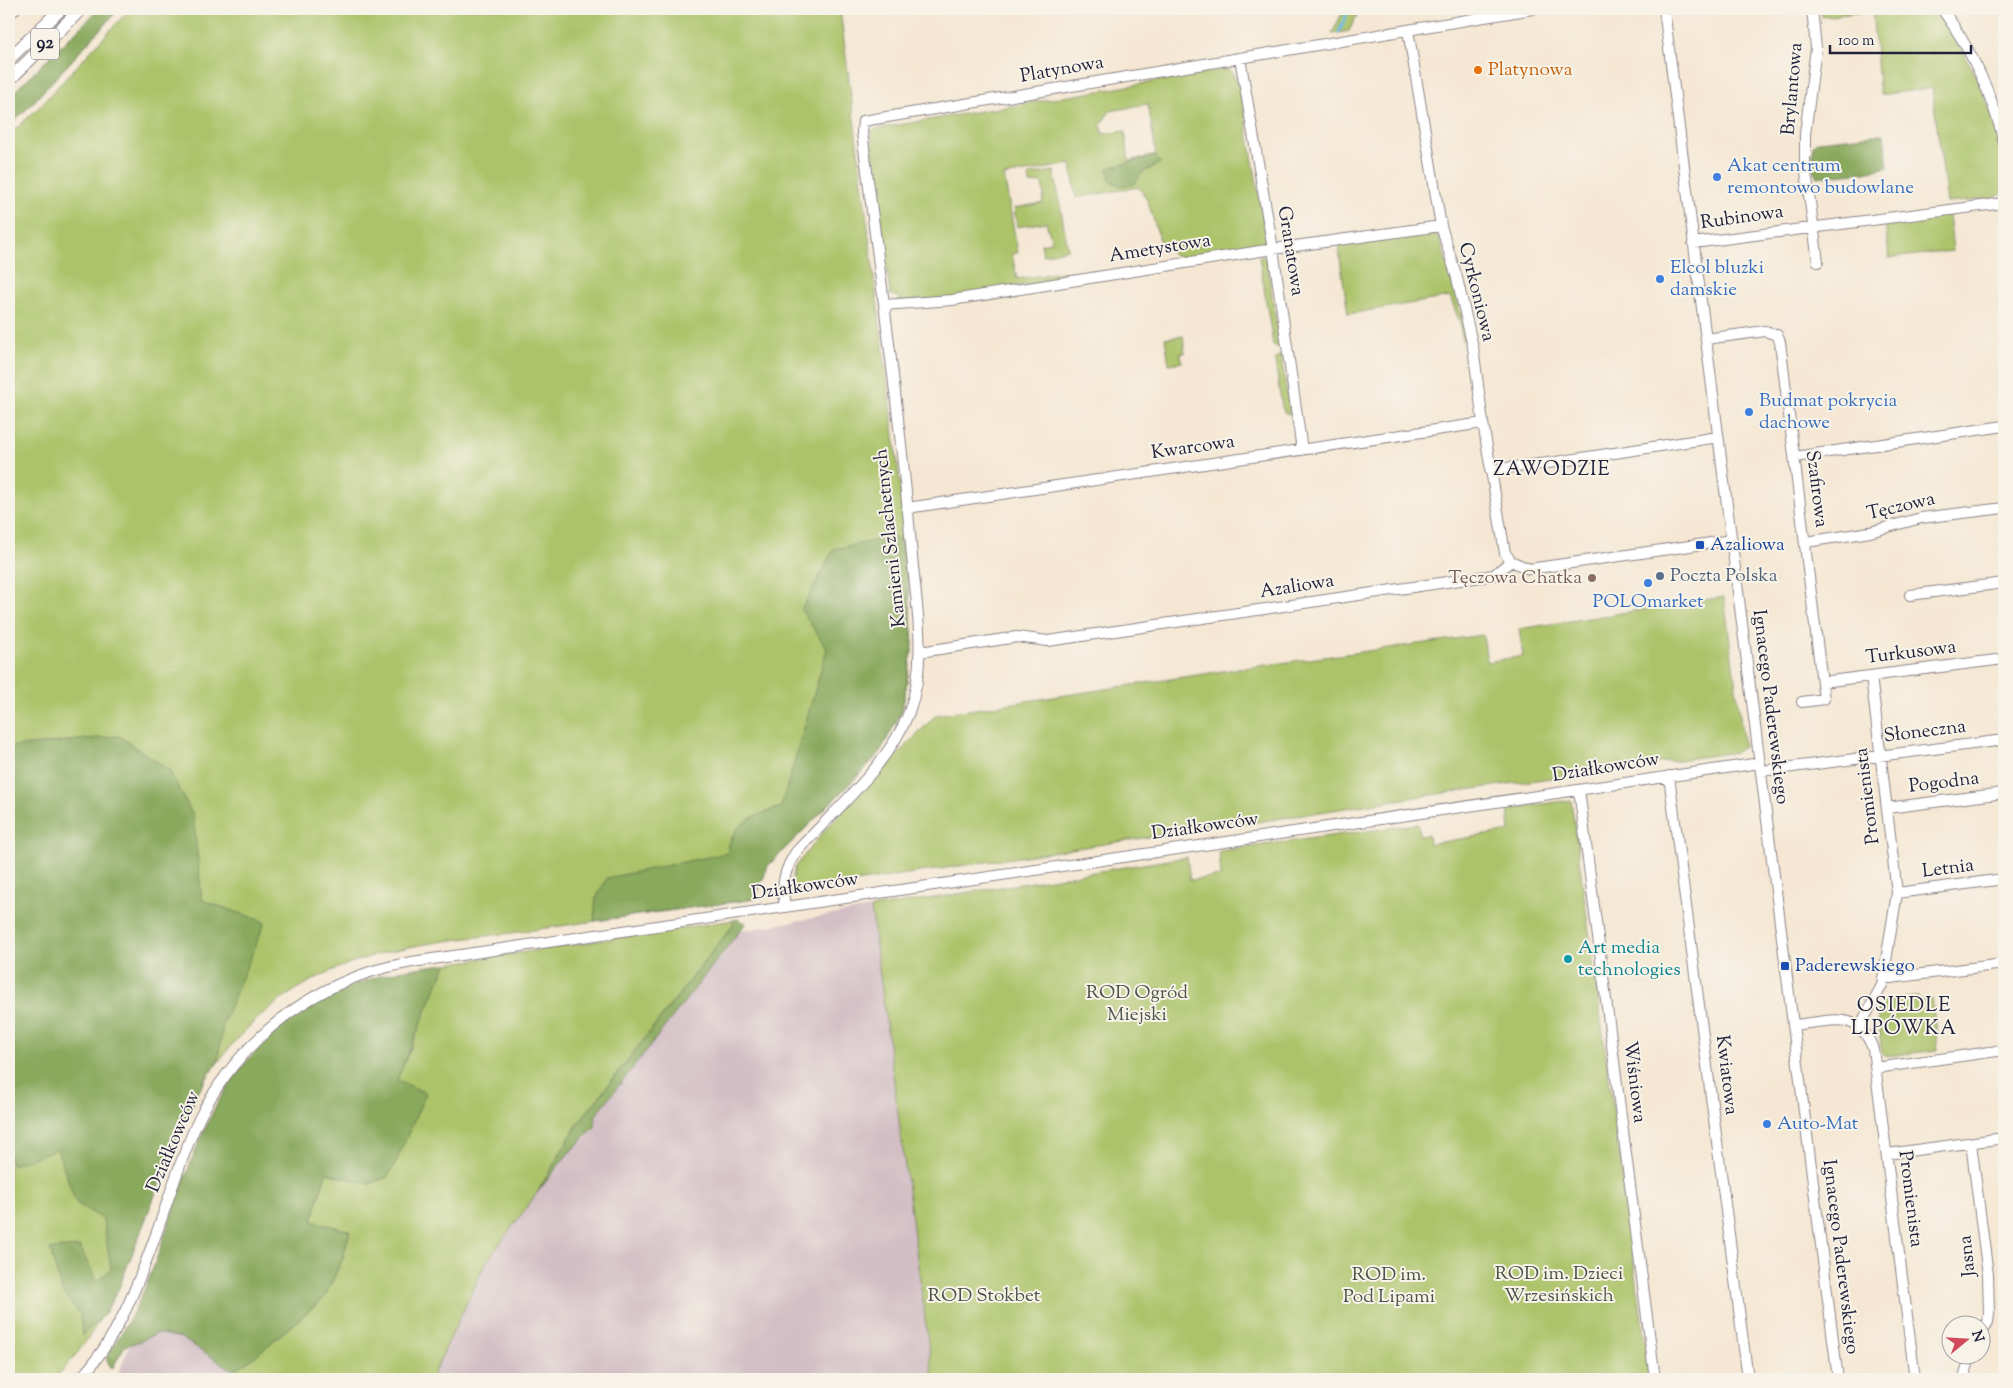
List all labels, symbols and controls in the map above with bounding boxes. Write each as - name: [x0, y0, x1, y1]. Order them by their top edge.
- scale bar: [1830, 22, 1972, 54]
- road number: 92: [31, 29, 59, 60]
- text: 100 m: [1838, 31, 1875, 52]
- street label: Brylantowa: [1776, 41, 1811, 136]
- street label: Platynowa: [1018, 49, 1106, 91]
- place label: Platynowa: [1488, 57, 1573, 84]
- marker: Platynowa: [1472, 64, 1484, 76]
- place label: Akat centrum remontowo budowlane: [1727, 153, 1914, 202]
- marker: Akat centrum remontowo budowlane: [1711, 171, 1723, 183]
- street label: Rubinowa: [1699, 199, 1785, 237]
- street label: Granatowa: [1270, 204, 1310, 298]
- street label: Ametystowa: [1107, 228, 1213, 270]
- street label: Cyrkoniowa: [1451, 240, 1501, 345]
- place label: Elcol bluzki damskie: [1670, 255, 1764, 304]
- marker: Elcol bluzki damskie: [1654, 273, 1666, 285]
- place label: Budmat pokrycia dachowe: [1759, 388, 1898, 437]
- marker: Budmat pokrycia dachowe: [1743, 406, 1755, 418]
- street label: Kwarcowa: [1150, 429, 1237, 467]
- street label: Kamieni Szlachetnych: [868, 447, 914, 629]
- street label: Szafirowa: [1798, 449, 1834, 529]
- district label: ZAWODZIE: [1493, 456, 1611, 485]
- street label: Tęczowa: [1864, 486, 1938, 528]
- place label: Azaliowa: [1710, 532, 1785, 559]
- marker: Azaliowa: [1694, 539, 1706, 551]
- place label: Poczta Polska: [1670, 563, 1778, 590]
- place label: Tęczowa Chatka: [1448, 565, 1582, 592]
- street label: Azaliowa: [1258, 568, 1336, 606]
- marker: Poczta Polska: [1654, 570, 1666, 582]
- marker: Tęczowa Chatka: [1586, 572, 1598, 584]
- marker: POLOmarket: [1642, 577, 1654, 589]
- place label: POLOmarket: [1592, 589, 1704, 616]
- street label: Ignacego Paderewskiego: [1745, 608, 1795, 806]
- street label: Turkusowa: [1864, 634, 1958, 672]
- street label: Słoneczna: [1882, 714, 1968, 750]
- street label: Działkowców: [1551, 746, 1661, 790]
- street label: Promienista: [1849, 746, 1887, 846]
- street label: Pogodna: [1907, 765, 1981, 801]
- street label: Działkowców: [1150, 806, 1260, 848]
- street label: Letnia: [1920, 852, 1976, 886]
- street label: Działkowców: [750, 866, 860, 908]
- place label: Art media technologies: [1578, 935, 1681, 984]
- marker: Art media technologies: [1562, 953, 1574, 965]
- place label: Paderewskiego: [1795, 953, 1915, 980]
- marker: Paderewskiego: [1779, 960, 1791, 972]
- park label: ROD Ogród Miejski: [1086, 980, 1188, 1029]
- district label: OSIEDLE LIPÓWKA: [1851, 992, 1957, 1044]
- street label: Kwiatowa: [1708, 1034, 1744, 1117]
- street label: Wiśniowa: [1616, 1040, 1652, 1125]
- street label: Działkowców: [140, 1087, 208, 1197]
- place label: Auto-Mat: [1777, 1111, 1859, 1138]
- marker: Auto-Mat: [1761, 1118, 1773, 1130]
- street label: Promienista: [1891, 1149, 1929, 1249]
- street label: Ignacego Paderewskiego: [1815, 1158, 1865, 1356]
- street label: Jasna: [1952, 1234, 1984, 1279]
- park label: ROD im. Dzieci Wrzesińskich: [1495, 1261, 1623, 1310]
- park label: ROD im. Pod Lipami: [1343, 1262, 1435, 1311]
- park label: ROD Stokbet: [928, 1283, 1041, 1310]
- north arrow: [1940, 1316, 1990, 1366]
- text: N: [1965, 1328, 1988, 1345]

